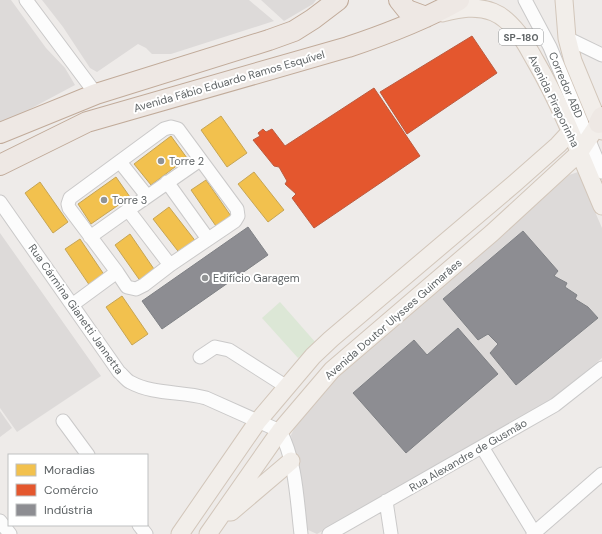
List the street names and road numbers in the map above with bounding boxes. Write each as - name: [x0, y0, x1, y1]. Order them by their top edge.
- road number: SP-180: [499, 29, 543, 45]
- street label: Avenida Fábio Eduardo Ramos Esquível: [132, 47, 326, 115]
- street label: Corredor ABD: [546, 50, 586, 121]
- street label: Avenida Piraporinha: [526, 53, 582, 150]
- street label: Rua Cármina Gianetti Jannetta: [26, 241, 126, 377]
- street label: Avenida Doutor Ulysses Guimarães: [321, 256, 465, 382]
- street label: Rua Alexandre de Gusmão: [407, 416, 529, 494]

